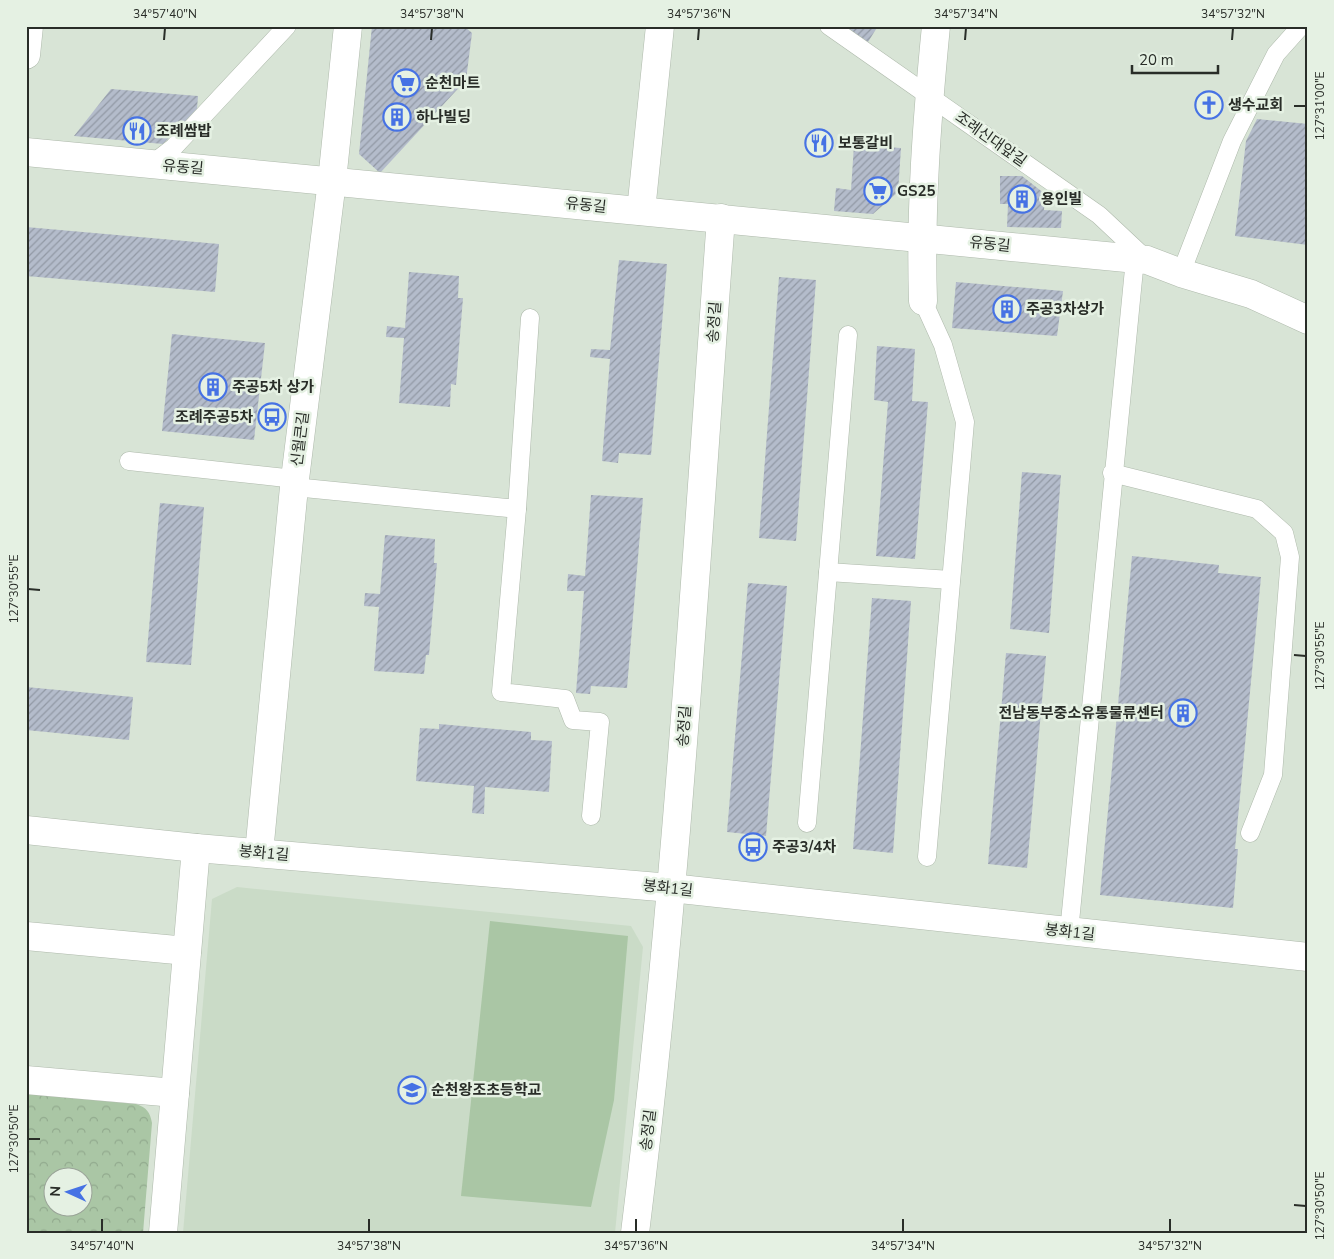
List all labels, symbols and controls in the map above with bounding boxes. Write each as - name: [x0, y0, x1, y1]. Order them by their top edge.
- text: 34°57'40"N: [133, 6, 197, 22]
- text: 34°57'38"N: [400, 6, 464, 22]
- text: 34°57'36"N: [667, 6, 731, 22]
- text: 34°57'34"N: [934, 6, 998, 22]
- text: 34°57'32"N: [1201, 6, 1265, 22]
- scale bar: [1132, 42, 1218, 74]
- text: 20 m: [1139, 50, 1174, 70]
- supermarket icon: 순천마트: [391, 68, 421, 98]
- text: 127°31'00"E: [1312, 71, 1328, 141]
- place label: 순천마트: [425, 73, 480, 93]
- church icon: 생수교회: [1194, 90, 1224, 120]
- place label: 생수교회: [1228, 95, 1283, 115]
- building icon: 하나빌딩: [382, 102, 412, 132]
- place label: 하나빌딩: [416, 107, 471, 127]
- street label: 조례신대앞길: [951, 107, 1031, 171]
- restaurant icon: 조례쌈밥: [122, 116, 152, 146]
- place label: 조례쌈밥: [156, 121, 211, 141]
- restaurant icon: 보통갈비: [804, 128, 834, 158]
- place label: 보통갈비: [838, 133, 893, 153]
- street label: 유동길: [162, 155, 204, 179]
- supermarket icon: GS25: [863, 176, 893, 206]
- place label: GS25: [897, 181, 936, 201]
- building icon: 용인빌: [1007, 184, 1037, 214]
- place label: 용인빌: [1041, 189, 1082, 209]
- street label: 유동길: [564, 193, 608, 217]
- street label: 유동길: [968, 232, 1012, 256]
- building icon: 주공3차상가: [992, 294, 1022, 324]
- place label: 주공3차상가: [1026, 299, 1104, 319]
- street label: 송정길: [703, 301, 725, 343]
- building icon: 주공5차 상가: [198, 372, 228, 402]
- place label: 주공5차 상가: [232, 377, 314, 397]
- bus stop icon: 조례주공5차: [257, 402, 287, 432]
- place label: 조례주공5차: [175, 407, 253, 427]
- street label: 신월큰길: [287, 410, 313, 468]
- text: 127°30'55"E: [6, 554, 22, 624]
- text: 127°30'55"E: [1312, 621, 1328, 691]
- building icon: 전남동부중소유통물류센터: [1168, 698, 1198, 728]
- place label: 전남동부중소유통물류센터: [998, 703, 1164, 723]
- street label: 송정길: [673, 705, 695, 747]
- bus stop icon: 주공3/4차: [738, 832, 768, 862]
- place label: 주공3/4차: [772, 837, 836, 857]
- street label: 봉화1길: [238, 841, 290, 865]
- street label: 봉화1길: [642, 875, 694, 901]
- street label: 봉화1길: [1044, 919, 1096, 945]
- school or university icon: 순천왕조초등학교: [397, 1075, 427, 1105]
- place label: 순천왕조초등학교: [431, 1080, 542, 1100]
- text: 127°30'50"E: [6, 1104, 22, 1174]
- street label: 송정길: [636, 1108, 660, 1152]
- north arrow: [42, 1166, 92, 1216]
- text: 127°30'50"E: [1312, 1171, 1328, 1241]
- text: N: [46, 1186, 65, 1197]
- text: 34°57'40"N: [70, 1238, 134, 1254]
- text: 34°57'38"N: [337, 1238, 401, 1254]
- text: 34°57'36"N: [604, 1238, 668, 1254]
- text: 34°57'34"N: [871, 1238, 935, 1254]
- text: 34°57'32"N: [1138, 1238, 1202, 1254]

